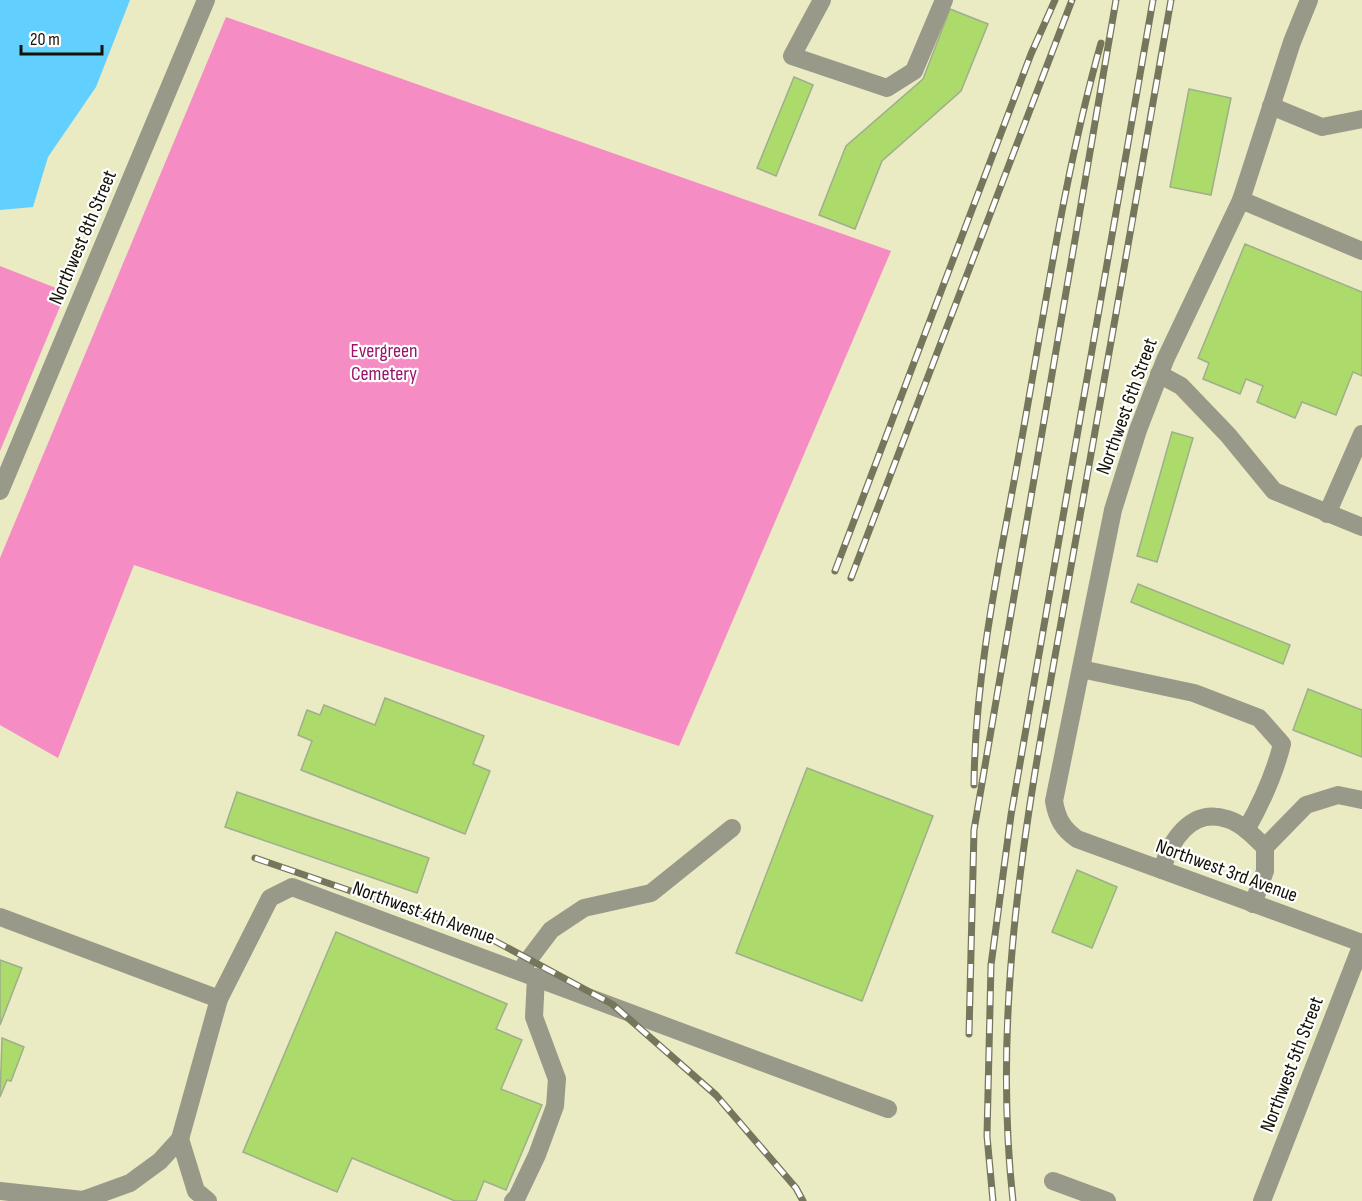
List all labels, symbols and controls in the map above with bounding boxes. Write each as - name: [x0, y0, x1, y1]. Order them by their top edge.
- scale bar: [21, 18, 102, 56]
- text: 20 m: [30, 29, 60, 50]
- street label: Northwest 8th Street: [44, 167, 122, 308]
- street label: Northwest 6th Street: [1091, 335, 1163, 478]
- park label: Evergreen Cemetery: [350, 339, 418, 386]
- street label: Northwest 3rd Avenue: [1153, 834, 1301, 908]
- street label: Northwest 4th Avenue: [349, 876, 498, 950]
- street label: Northwest 5th Street: [1255, 993, 1329, 1135]

